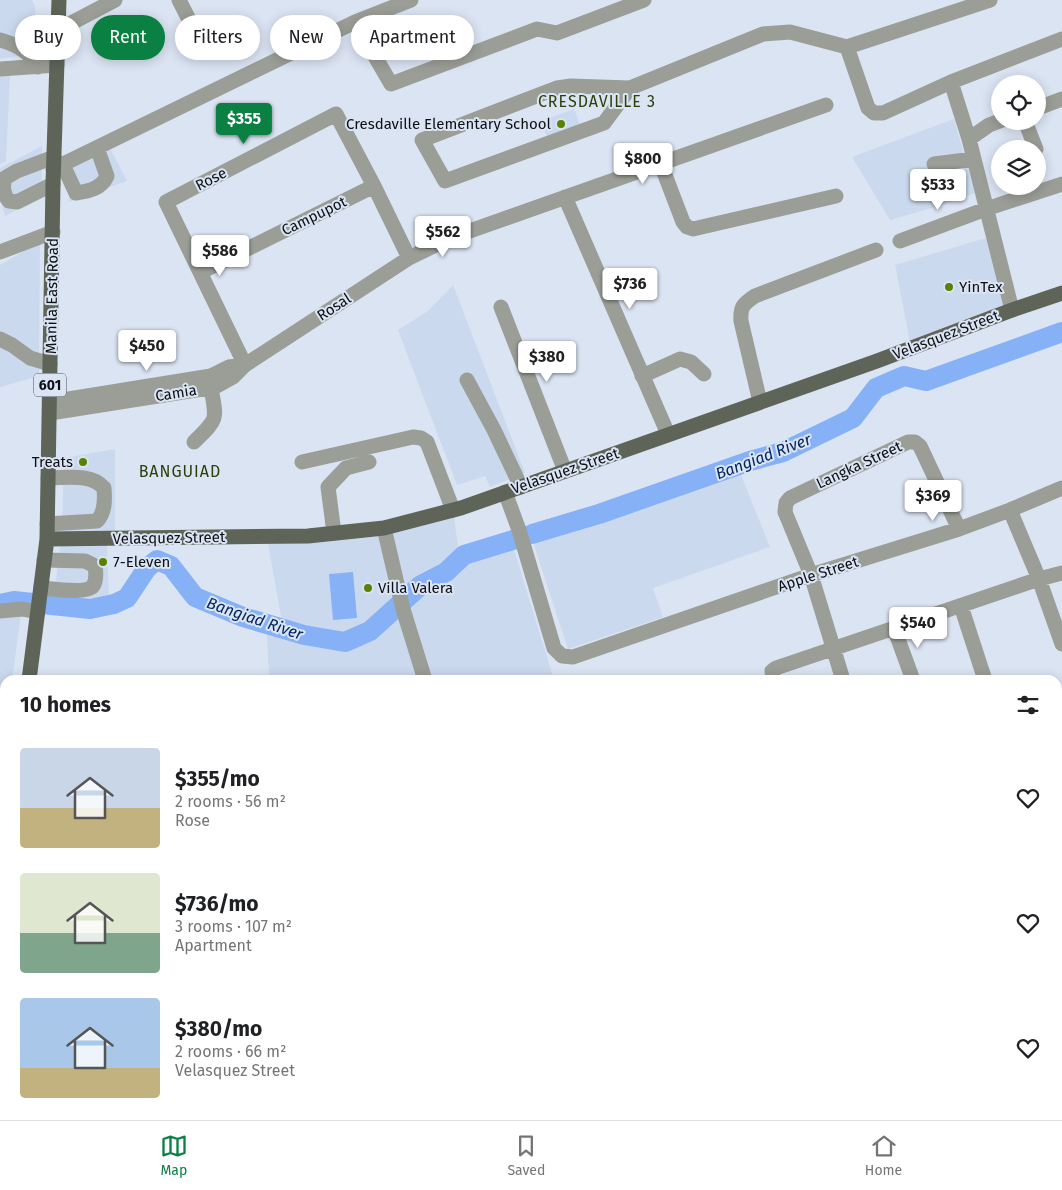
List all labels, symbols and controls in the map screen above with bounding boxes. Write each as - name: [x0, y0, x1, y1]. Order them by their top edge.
- chip: Buy: [15, 15, 81, 60]
- chip: Rent: [91, 15, 165, 60]
- chip: Filters: [175, 15, 260, 60]
- chip: New: [270, 15, 341, 60]
- chip: Apartment: [351, 15, 474, 60]
- map controls: [991, 75, 1046, 195]
- button: locate: [991, 75, 1046, 130]
- district label: CRESDAVILLE 3: [538, 92, 656, 111]
- pin: $355: [214, 102, 274, 145]
- text: $355: [227, 109, 261, 128]
- place label: Cresdaville Elementary School: [346, 115, 552, 133]
- marker: Cresdaville Elementary School: [555, 118, 567, 130]
- button: layers: [991, 140, 1046, 195]
- pin: $800: [613, 142, 673, 185]
- text: $800: [625, 149, 661, 168]
- street label: Rose: [192, 164, 230, 194]
- pin: $533: [908, 168, 968, 211]
- text: $533: [921, 175, 955, 194]
- street label: Campupot: [279, 192, 350, 239]
- pin: $562: [413, 216, 473, 258]
- text: $562: [426, 222, 460, 241]
- pin: $586: [190, 234, 250, 277]
- street label: Manila East Road: [42, 238, 62, 354]
- text: $586: [202, 241, 238, 260]
- pin: $736: [600, 268, 660, 310]
- text: $736: [613, 274, 647, 293]
- place label: YinTex: [959, 278, 1003, 296]
- marker: YinTex: [943, 281, 955, 293]
- street label: Rosal: [314, 289, 355, 325]
- street label: Velasquez Street: [890, 306, 1002, 364]
- pin: $450: [117, 330, 177, 372]
- text: $450: [129, 336, 165, 355]
- pin: $380: [517, 340, 577, 383]
- text: $380: [529, 347, 565, 366]
- road number: 601: [34, 374, 66, 396]
- street label: Camia: [154, 381, 198, 405]
- water label: Bangiad River: [713, 429, 814, 483]
- street label: Langka Street: [813, 437, 905, 493]
- street label: Velasquez Street: [509, 444, 622, 498]
- place label: Treats: [32, 453, 73, 471]
- marker: Treats: [77, 456, 89, 468]
- district label: BANGUIAD: [139, 462, 221, 481]
- pin: $369: [903, 480, 963, 522]
- text: $369: [916, 486, 950, 505]
- street label: Velasquez Street: [113, 528, 226, 548]
- street label: Apple Street: [775, 552, 861, 595]
- place label: 7-Eleven: [113, 553, 170, 571]
- marker: 7-Eleven: [97, 556, 109, 568]
- place label: Villa Valera: [378, 579, 453, 597]
- marker: Villa Valera: [362, 582, 374, 594]
- water label: Bangiad River: [204, 593, 306, 644]
- pin: $540: [888, 606, 948, 649]
- text: $540: [900, 613, 936, 632]
- icon: filters: [1014, 691, 1042, 719]
- text: 10 homes: [20, 692, 111, 718]
- text: $355/mo: [175, 766, 260, 792]
- icon: home: [60, 768, 120, 828]
- icon: heart: [1014, 784, 1042, 812]
- text: 2 rooms · 56 m²: [175, 792, 286, 811]
- text: Rose: [175, 811, 210, 830]
- text: $736/mo: [175, 891, 258, 917]
- icon: home: [60, 893, 120, 953]
- icon: heart: [1014, 909, 1042, 937]
- text: 3 rooms · 107 m²: [175, 917, 292, 936]
- text: Apartment: [175, 936, 252, 955]
- text: $380/mo: [175, 1016, 262, 1042]
- icon: home: [60, 1018, 120, 1078]
- icon: heart: [1014, 1034, 1042, 1062]
- text: 2 rooms · 66 m²: [175, 1042, 286, 1061]
- text: Velasquez Street: [175, 1061, 295, 1080]
- tab: Map: [160, 1132, 188, 1179]
- tab: Saved: [507, 1132, 545, 1179]
- tab: Home: [865, 1132, 902, 1179]

